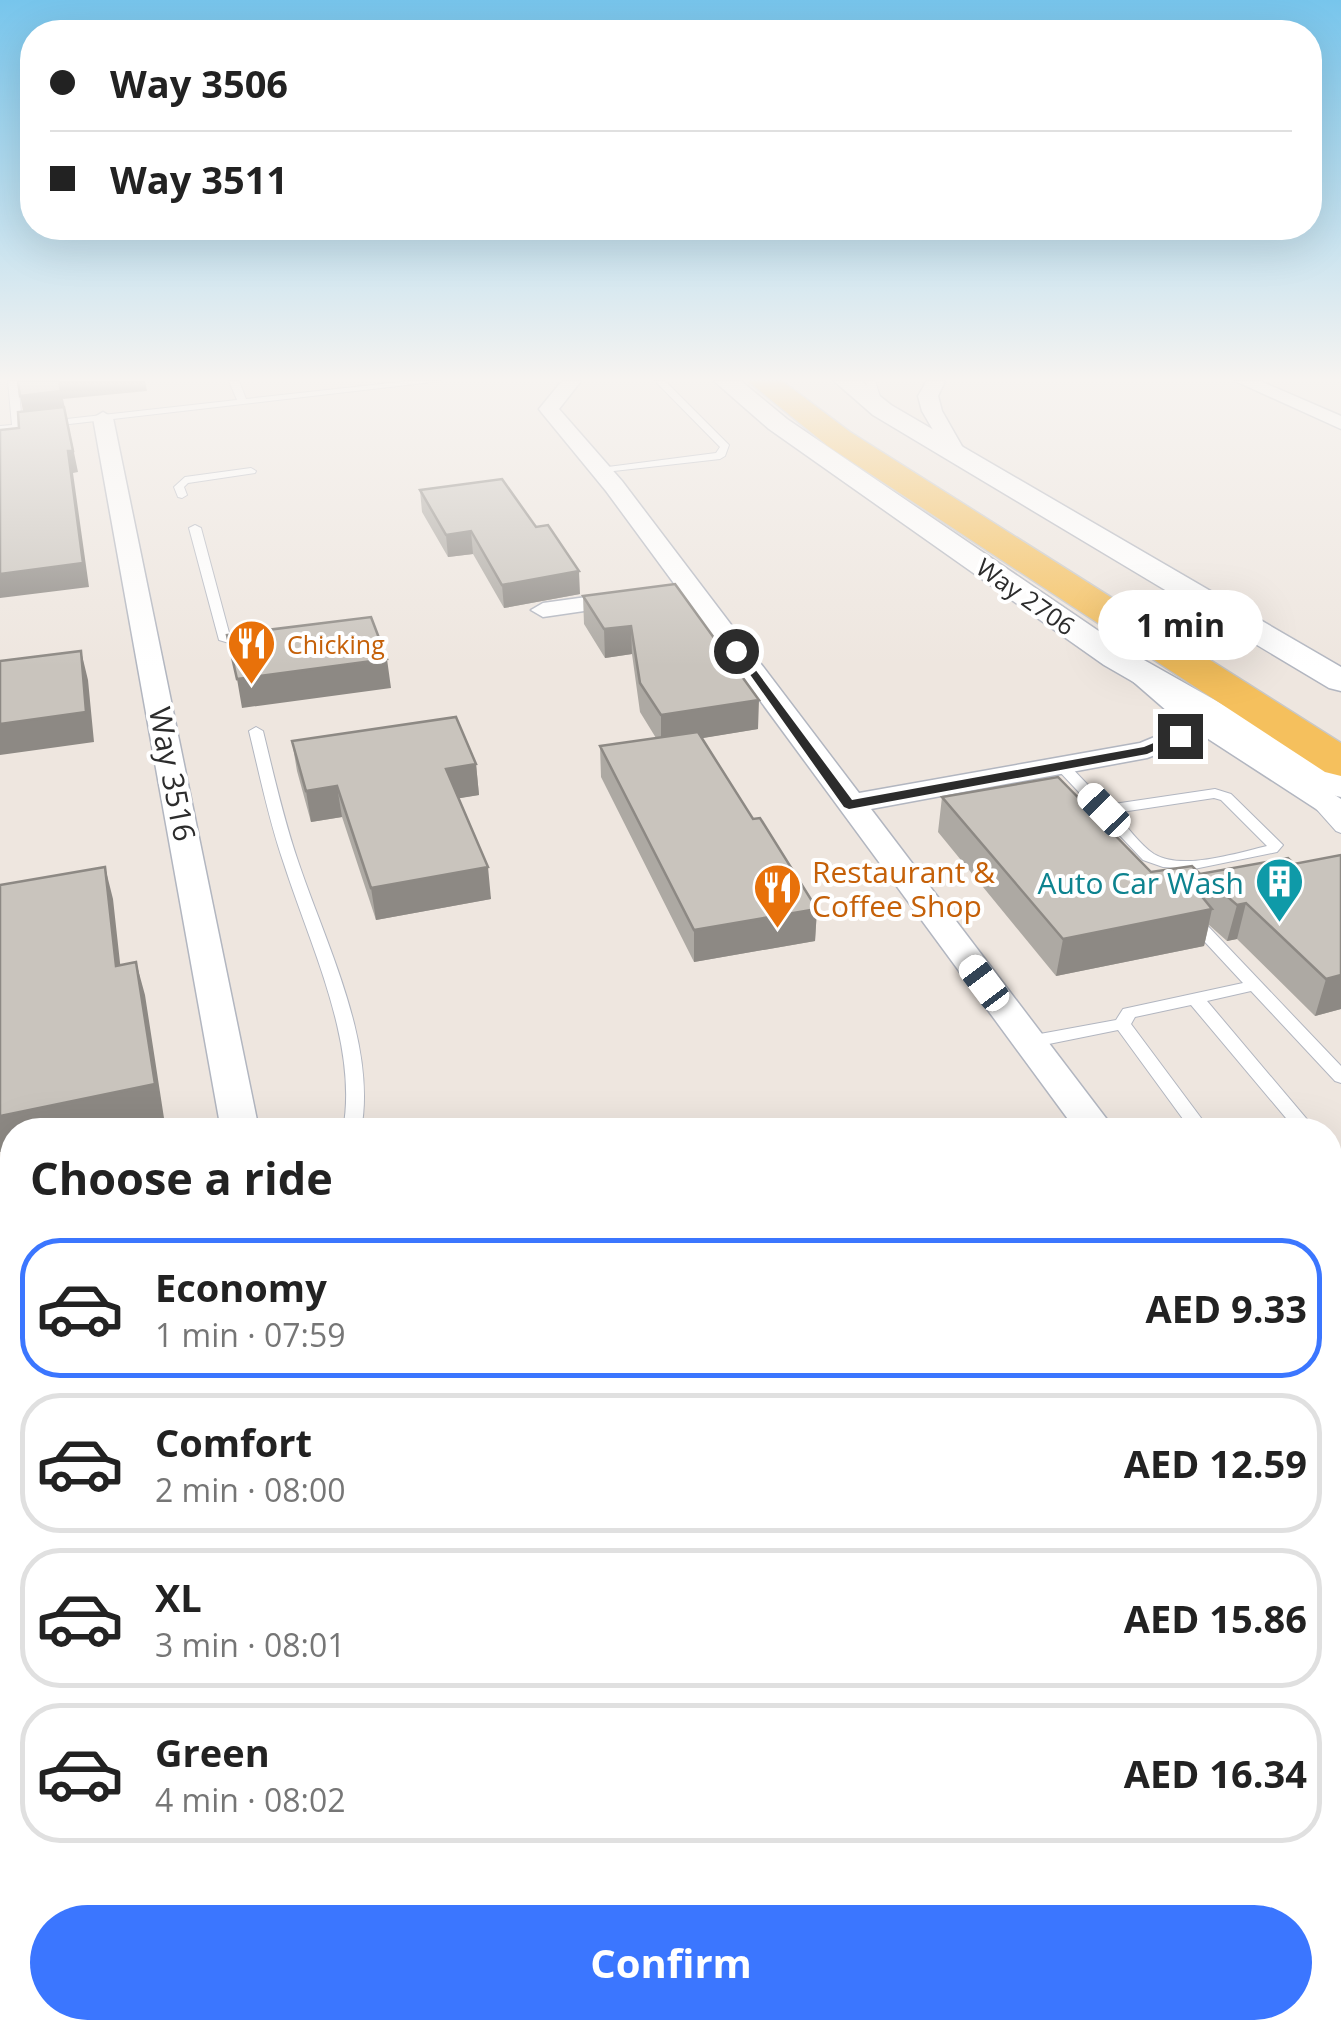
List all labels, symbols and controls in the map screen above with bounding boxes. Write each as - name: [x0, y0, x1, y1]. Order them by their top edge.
- text: Way 3506: [110, 57, 288, 109]
- text: Way 3511: [110, 153, 288, 205]
- street label: Way 2706: [970, 550, 1082, 642]
- callout: 1 min: [1098, 591, 1262, 661]
- text: 1 min: [1136, 603, 1225, 646]
- restaurant icon: Chicking: [226, 618, 278, 686]
- place label: Chicking: [287, 627, 385, 661]
- route start: [714, 629, 759, 674]
- street label: Way 3516: [140, 703, 206, 845]
- route end: [1158, 714, 1203, 759]
- car: [1072, 778, 1136, 842]
- place label: Restaurant & Coffee Shop: [812, 851, 995, 926]
- building icon: Auto Car Wash: [1253, 856, 1305, 924]
- restaurant icon: Restaurant & Coffee Shop: [751, 862, 803, 930]
- place label: Auto Car Wash: [1037, 862, 1244, 903]
- car: [954, 950, 1014, 1016]
- text: Choose a ride: [30, 1147, 333, 1208]
- text: Economy: [155, 1261, 327, 1313]
- icon: car: [35, 1263, 125, 1353]
- text: AED 9.33: [1145, 1282, 1307, 1334]
- text: 1 min · 07:59: [155, 1313, 346, 1356]
- text: Comfort: [155, 1416, 312, 1468]
- icon: car: [35, 1418, 125, 1508]
- text: AED 12.59: [1124, 1437, 1307, 1489]
- text: 2 min · 08:00: [155, 1468, 346, 1511]
- text: XL: [155, 1571, 202, 1623]
- icon: car: [35, 1573, 125, 1663]
- text: AED 15.86: [1124, 1592, 1307, 1644]
- text: 3 min · 08:01: [155, 1623, 346, 1666]
- text: Green: [155, 1726, 270, 1778]
- icon: car: [35, 1728, 125, 1818]
- text: AED 16.34: [1124, 1747, 1307, 1799]
- text: 4 min · 08:02: [155, 1778, 346, 1821]
- button: Confirm: [30, 1905, 1312, 2020]

